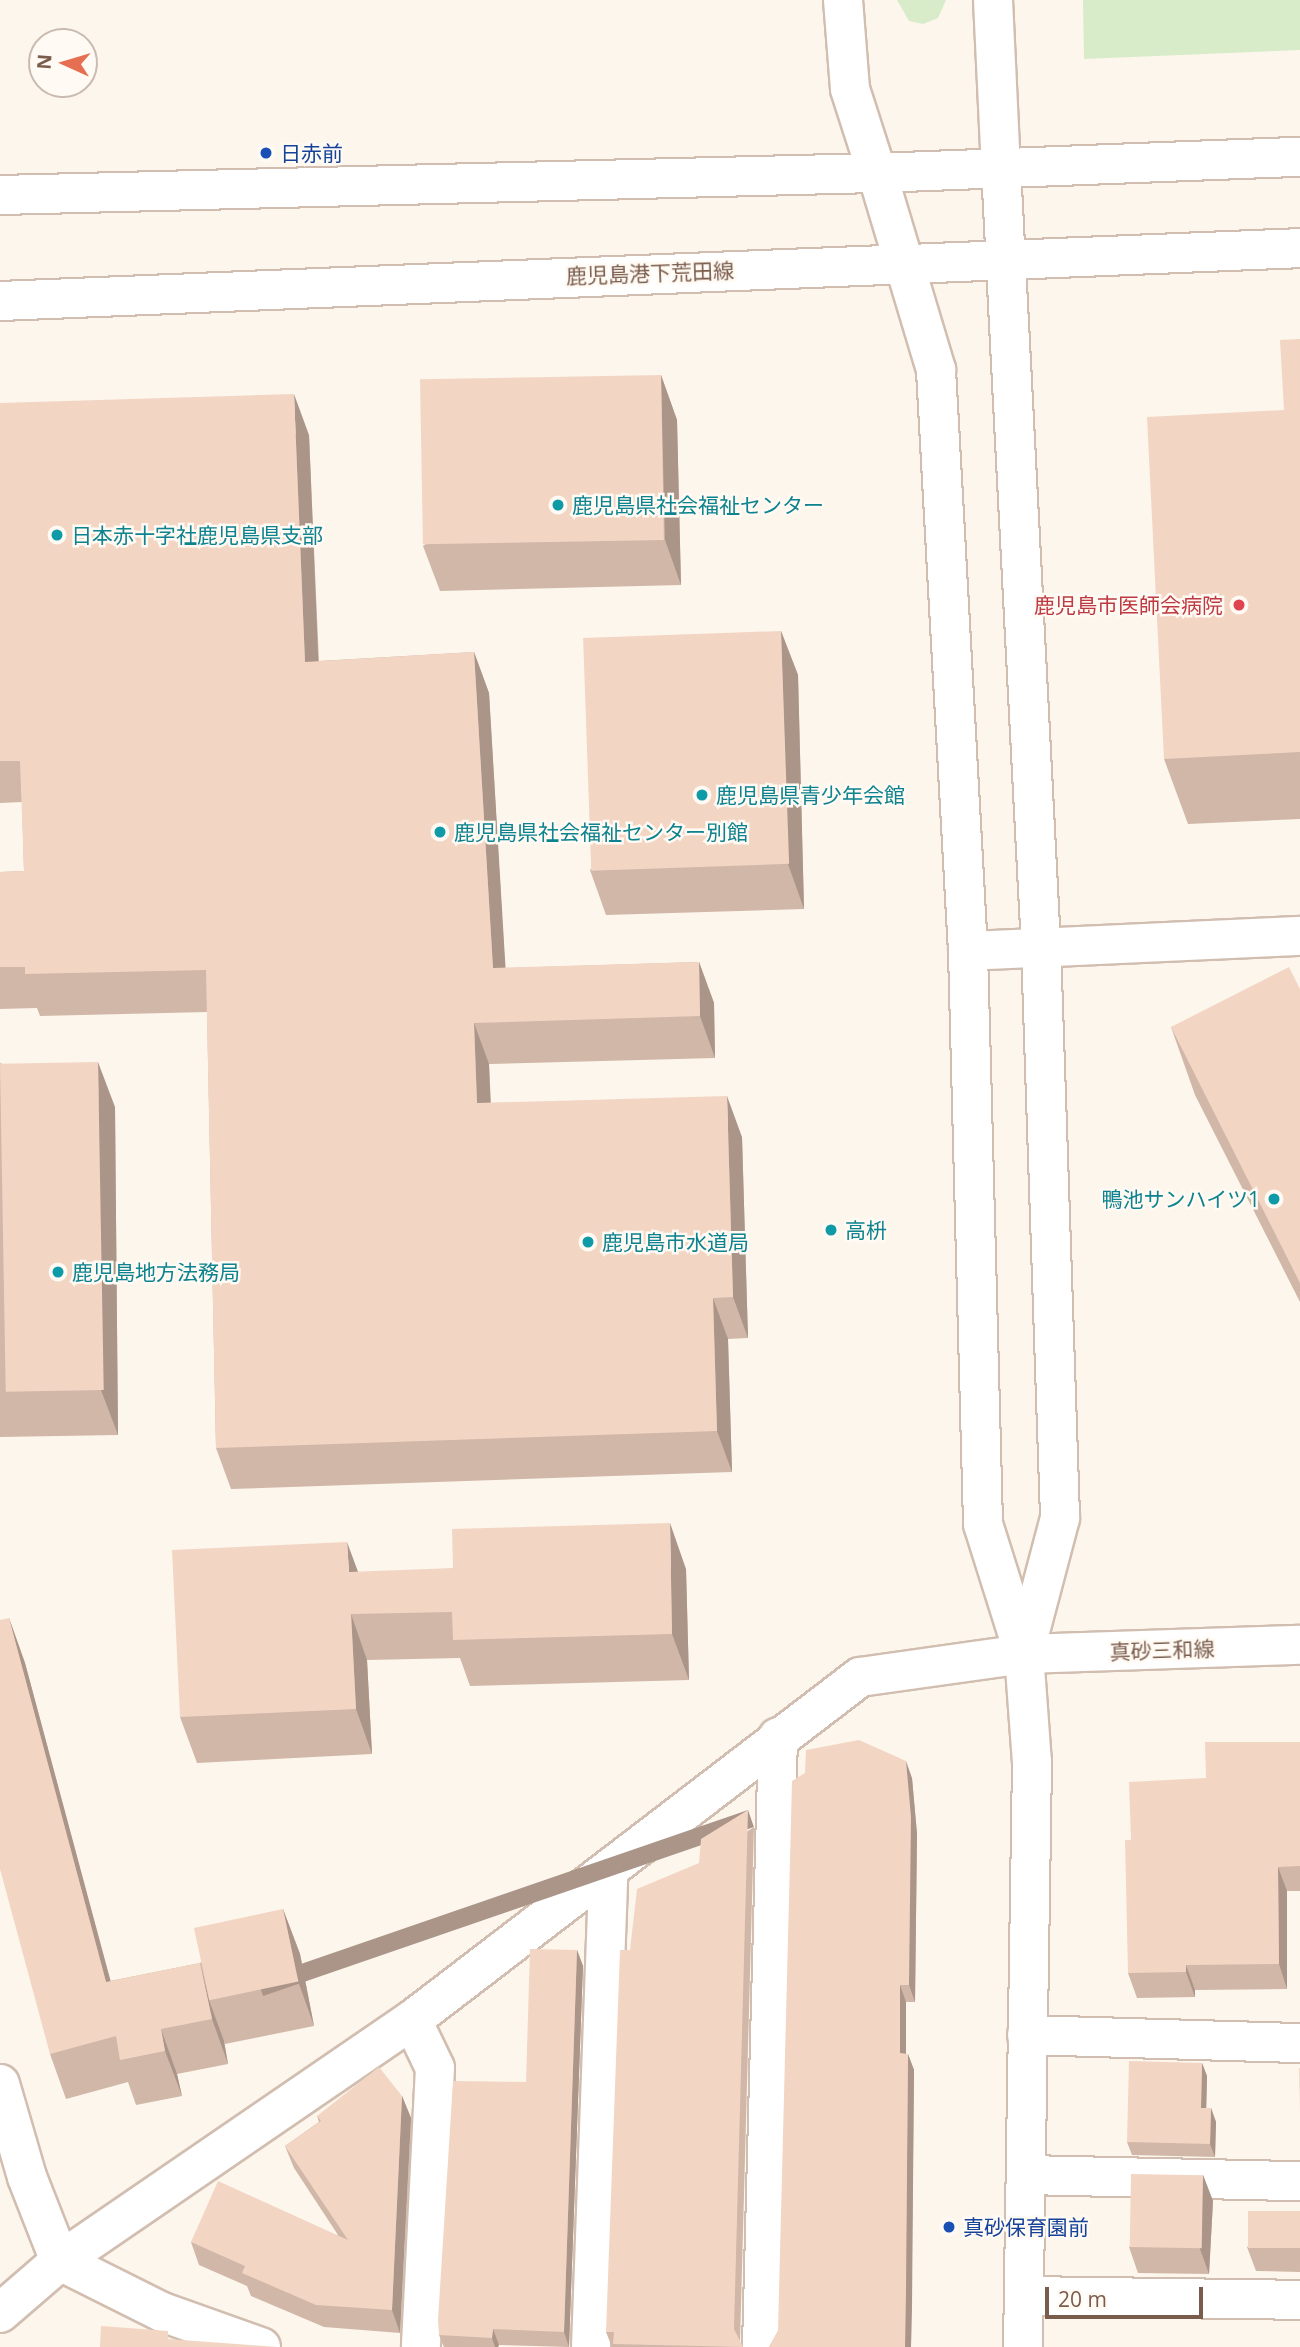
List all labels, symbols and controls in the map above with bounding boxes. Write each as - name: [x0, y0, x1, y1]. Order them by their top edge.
- north arrow: [28, 28, 98, 98]
- text: N: [31, 53, 58, 70]
- place label: 日赤前: [280, 140, 343, 166]
- marker: 日赤前: [258, 145, 274, 161]
- street label: 鹿児島港下荒田線: [566, 257, 734, 289]
- place label: 鹿児島県社会福祉センター: [572, 492, 824, 518]
- marker: 鹿児島県社会福祉センター: [550, 497, 566, 513]
- place label: 日本赤十字社鹿児島県支部: [71, 522, 323, 548]
- marker: 日本赤十字社鹿児島県支部: [49, 527, 65, 543]
- place label: 鹿児島市医師会病院: [1034, 592, 1223, 618]
- marker: 鹿児島市医師会病院: [1229, 595, 1249, 615]
- place label: 鹿児島県青少年会館: [716, 782, 905, 808]
- marker: 鹿児島県青少年会館: [694, 787, 710, 803]
- place label: 鹿児島県社会福祉センター別館: [454, 819, 748, 845]
- marker: 鹿児島県社会福祉センター別館: [432, 824, 448, 840]
- place label: 鴨池サンハイツ1: [1101, 1186, 1260, 1212]
- marker: 鴨池サンハイツ1: [1266, 1191, 1282, 1207]
- place label: 高枡: [845, 1217, 887, 1243]
- marker: 高枡: [823, 1222, 839, 1238]
- place label: 鹿児島市水道局: [602, 1229, 749, 1255]
- marker: 鹿児島市水道局: [580, 1234, 596, 1250]
- place label: 鹿児島地方法務局: [72, 1259, 240, 1285]
- marker: 鹿児島地方法務局: [50, 1264, 66, 1280]
- street label: 真砂三和線: [1109, 1636, 1215, 1664]
- place label: 真砂保育園前: [963, 2214, 1089, 2240]
- marker: 真砂保育園前: [941, 2219, 957, 2235]
- scale bar: [1048, 2274, 1206, 2318]
- text: 20 m: [1058, 2285, 1107, 2313]

